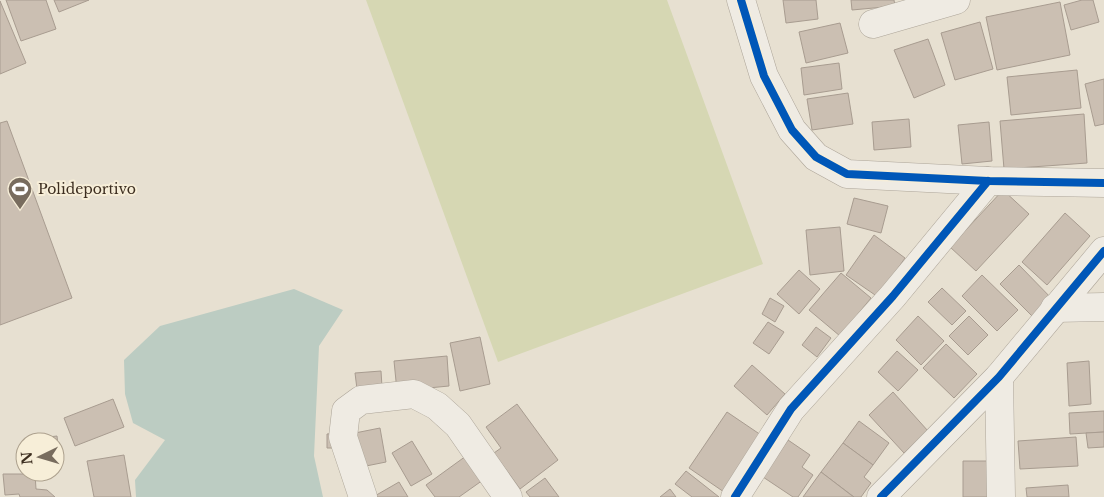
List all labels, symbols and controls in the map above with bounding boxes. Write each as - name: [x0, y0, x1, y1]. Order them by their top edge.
- sports icon: Polideportivo: [7, 176, 33, 210]
- place label: Polideportivo: [38, 180, 136, 198]
- north arrow: [15, 432, 65, 482]
- text: N: [18, 451, 37, 465]

